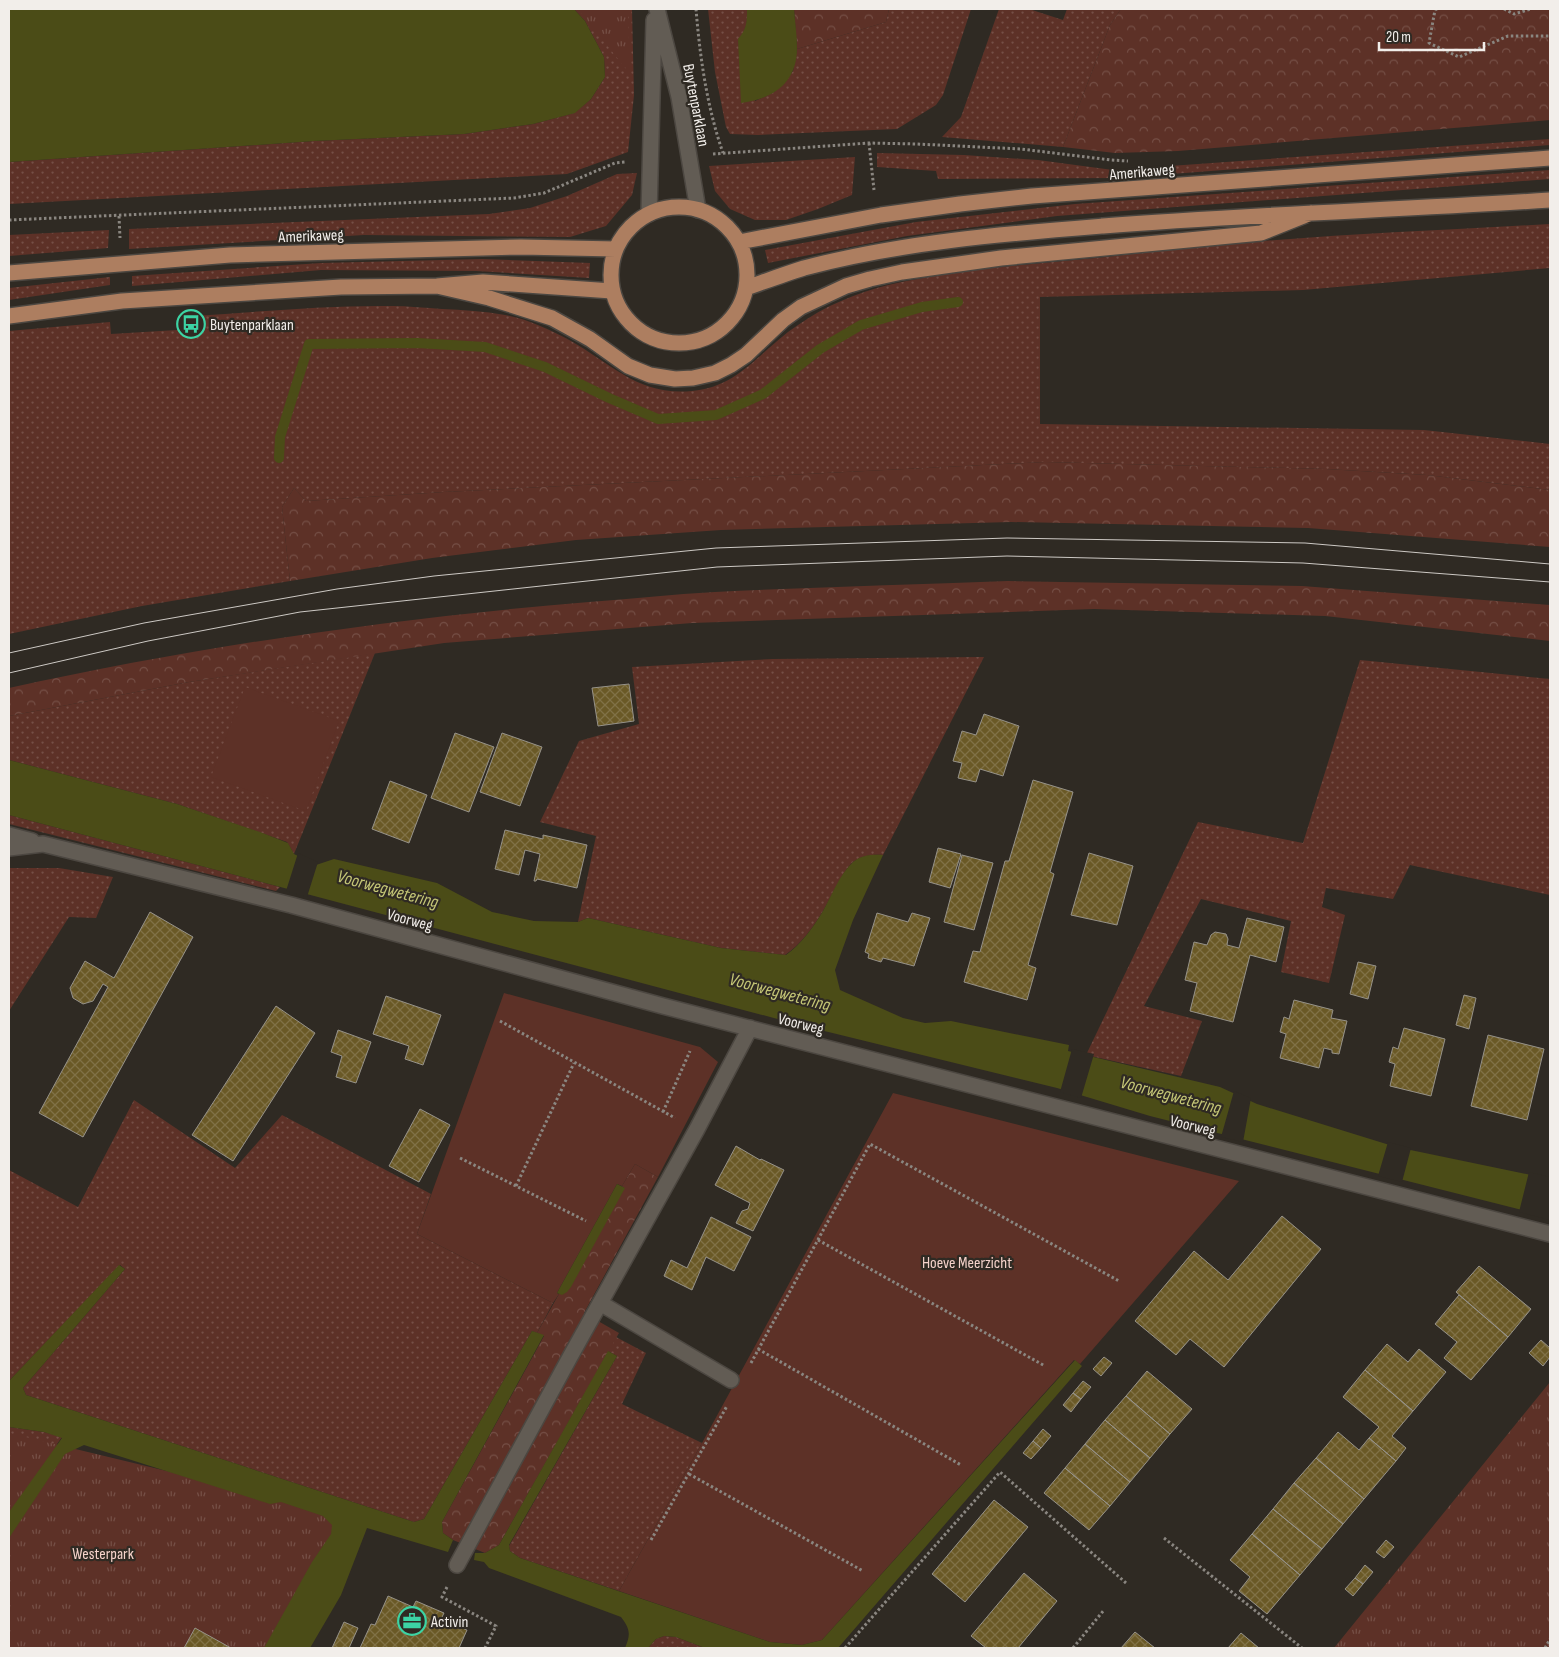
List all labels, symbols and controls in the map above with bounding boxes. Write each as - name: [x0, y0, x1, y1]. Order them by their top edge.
- scale bar: [1379, 20, 1484, 52]
- text: 20 m: [1386, 28, 1411, 47]
- street label: Buytenparklaan: [678, 62, 713, 148]
- street label: Amerikaweg: [1108, 160, 1176, 185]
- street label: Amerikaweg: [277, 226, 344, 247]
- bus stop icon: Buytenparklaan: [176, 309, 206, 339]
- place label: Buytenparklaan: [210, 316, 294, 335]
- water label: Voorwegwetering: [335, 866, 441, 913]
- street label: Voorweg: [385, 905, 435, 936]
- water label: Voorwegwetering: [727, 969, 833, 1016]
- street label: Voorweg: [776, 1010, 826, 1039]
- water label: Voorwegwetering: [1118, 1072, 1224, 1119]
- street label: Voorweg: [1168, 1112, 1218, 1141]
- park label: Hoeve Meerzicht: [922, 1254, 1012, 1273]
- park label: Westerpark: [72, 1545, 134, 1564]
- office icon: Activin: [397, 1606, 427, 1636]
- place label: Activin: [430, 1613, 468, 1632]

